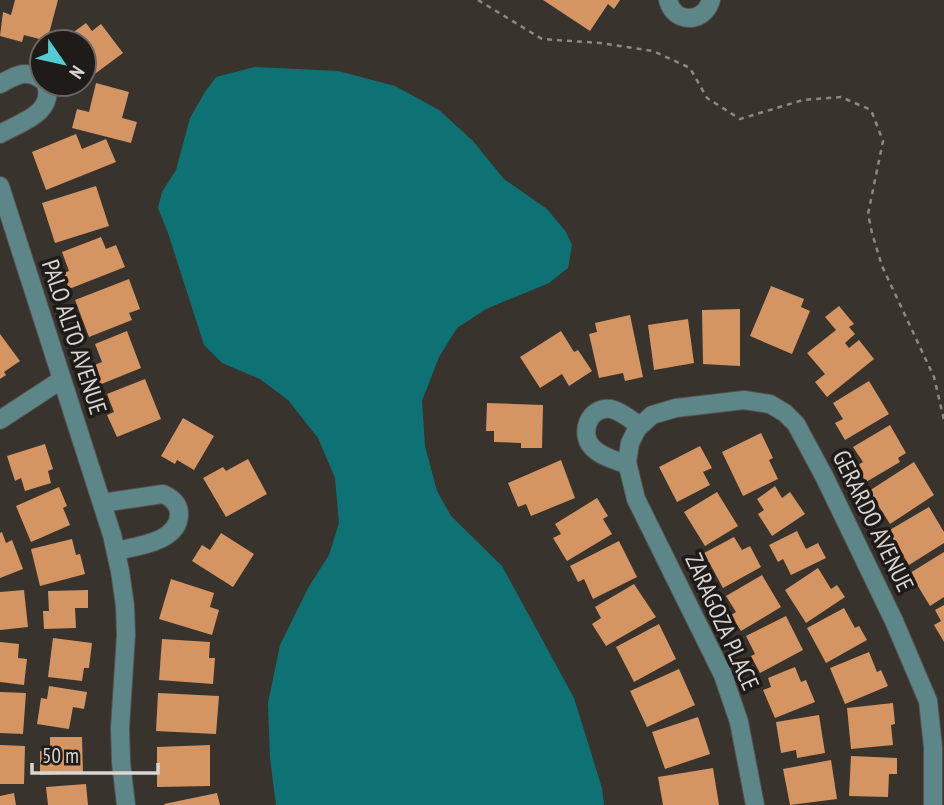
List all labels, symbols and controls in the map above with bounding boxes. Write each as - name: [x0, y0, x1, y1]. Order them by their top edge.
- north arrow: [28, 28, 98, 98]
- text: N: [64, 62, 90, 83]
- street label: PALO ALTO AVENUE: [35, 255, 114, 418]
- street label: GERARDO AVENUE: [826, 445, 921, 597]
- street label: ZARAGOZA PLACE: [678, 548, 766, 695]
- scale bar: [32, 732, 158, 776]
- text: 50 m: [42, 742, 79, 769]

